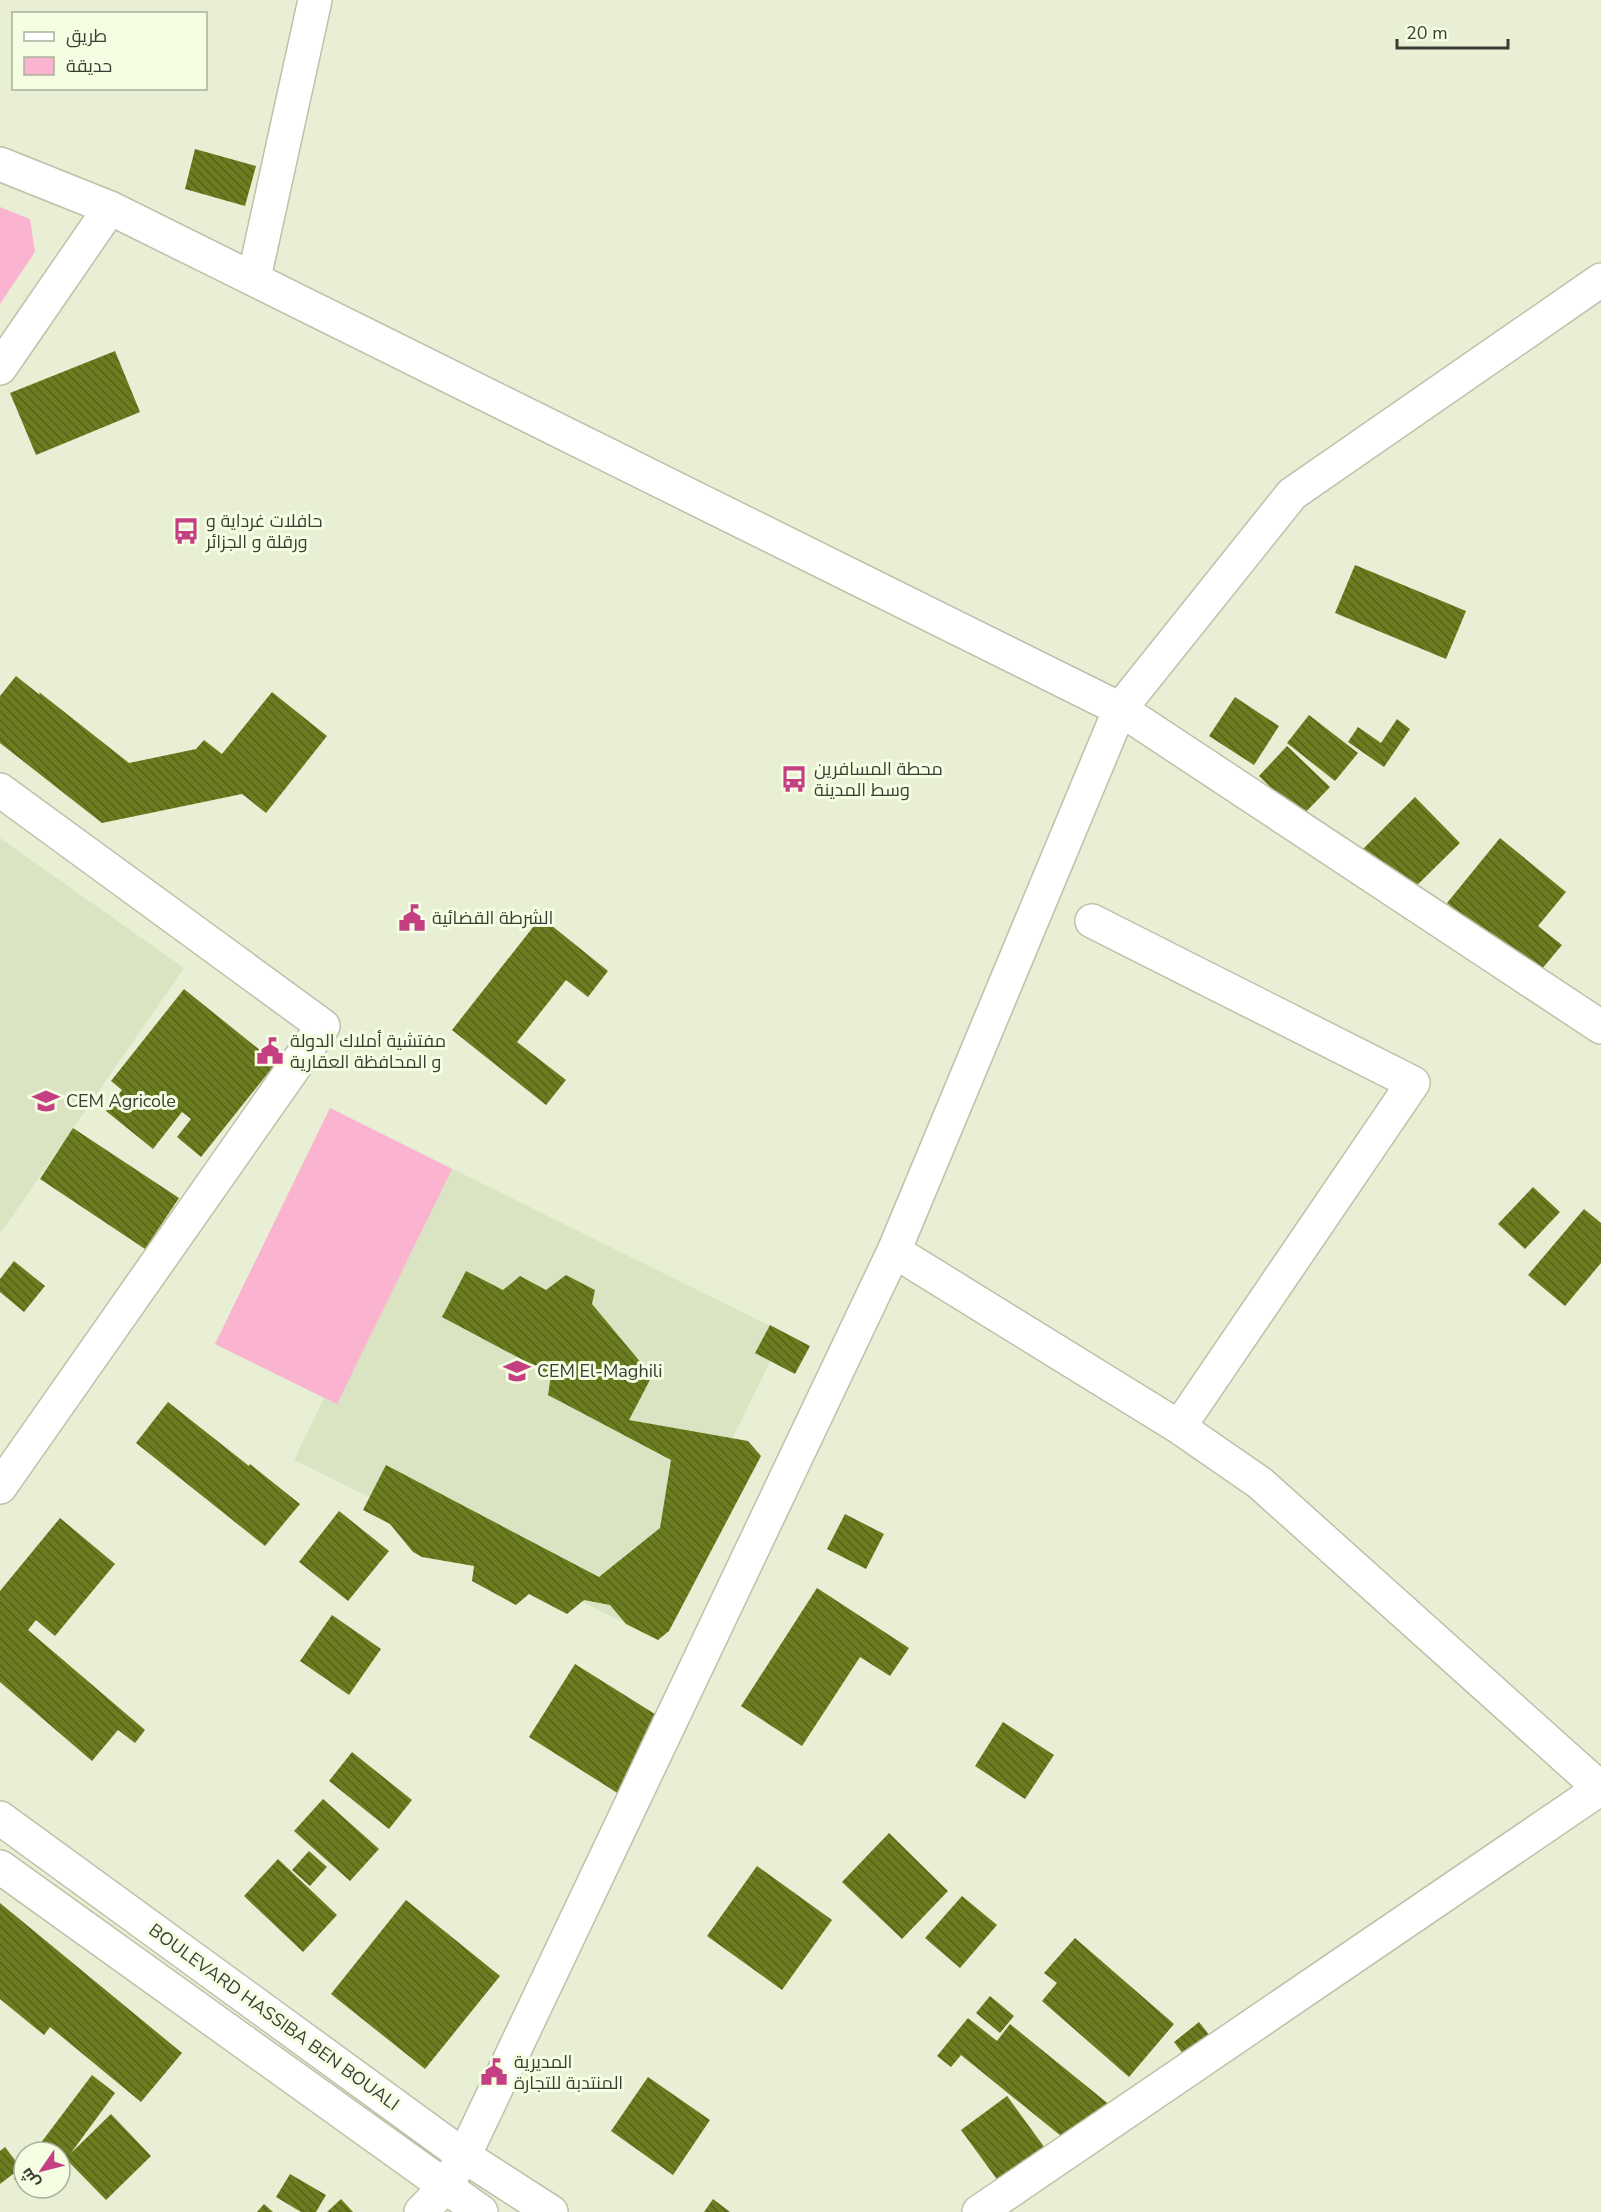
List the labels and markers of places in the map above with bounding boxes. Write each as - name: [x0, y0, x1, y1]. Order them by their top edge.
- place label: حافلات غرداية و ورقلة و الجزائر: [205, 509, 322, 554]
- bus stop icon: حافلات غرداية و ورقلة و الجزائر: [171, 516, 201, 546]
- place label: محطة المسافرين وسط المدينة: [814, 757, 943, 802]
- bus stop icon: محطة المسافرين وسط المدينة: [779, 764, 809, 794]
- public building icon: الشرطة القضائية: [397, 903, 427, 933]
- place label: الشرطة القضائية: [432, 906, 553, 930]
- place label: مفتشية أملاك الدولة و المحافظة العقارية: [290, 1029, 446, 1074]
- public building icon: مفتشية أملاك الدولة و المحافظة العقارية: [255, 1036, 285, 1066]
- school or university icon: CEM Agricole: [31, 1086, 61, 1116]
- place label: CEM Agricole: [66, 1089, 176, 1113]
- school or university icon: CEM El-Maghili: [502, 1356, 532, 1386]
- place label: CEM El-Maghili: [537, 1359, 662, 1383]
- place label: المديرية المنتدبة للتجارة: [514, 2050, 623, 2095]
- public building icon: المديرية المنتدبة للتجارة: [479, 2057, 509, 2087]

